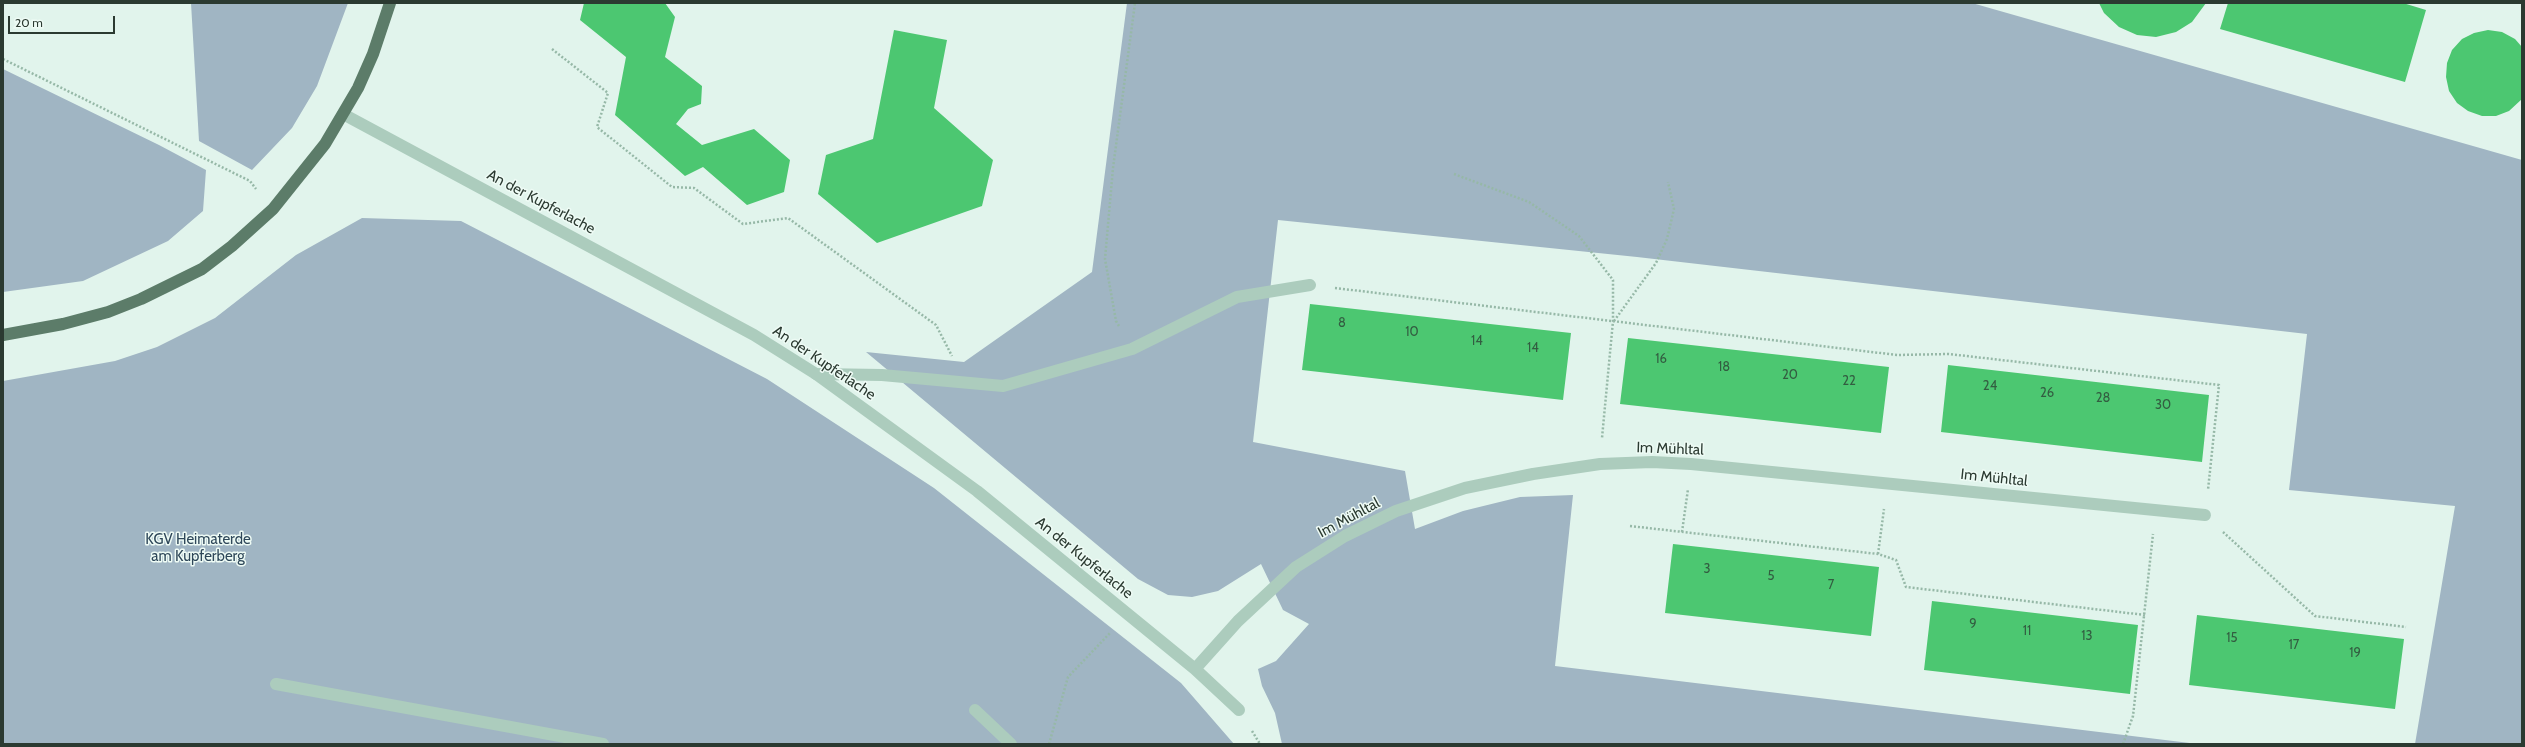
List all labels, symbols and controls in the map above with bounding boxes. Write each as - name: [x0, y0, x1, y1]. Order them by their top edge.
- scale bar: [10, 8, 117, 34]
- text: 20 m: [15, 15, 43, 30]
- street label: An der Kupferlache: [484, 166, 598, 238]
- house number: 8: [1338, 315, 1346, 331]
- street label: An der Kupferlache: [769, 322, 879, 404]
- house number: 10: [1405, 324, 1419, 340]
- house number: 14: [1471, 333, 1483, 349]
- house number: 14: [1527, 340, 1539, 356]
- house number: 16: [1655, 351, 1667, 367]
- house number: 18: [1718, 359, 1730, 375]
- house number: 20: [1782, 367, 1798, 383]
- house number: 22: [1842, 373, 1856, 389]
- house number: 24: [1983, 378, 1997, 394]
- house number: 26: [2040, 385, 2054, 401]
- house number: 28: [2096, 390, 2110, 406]
- house number: 30: [2155, 397, 2171, 413]
- street label: Im Mühltal: [1636, 439, 1704, 459]
- street label: Im Mühltal: [1960, 466, 2028, 490]
- street label: Im Mühltal: [1315, 494, 1383, 542]
- street label: An der Kupferlache: [1032, 513, 1136, 603]
- park label: KGV Heimaterde am Kupferberg: [145, 531, 251, 566]
- house number: 3: [1703, 561, 1711, 577]
- house number: 5: [1767, 568, 1775, 584]
- house number: 7: [1828, 577, 1834, 593]
- house number: 9: [1969, 616, 1977, 632]
- house number: 11: [2023, 623, 2031, 639]
- house number: 13: [2081, 628, 2093, 644]
- house number: 15: [2226, 630, 2238, 646]
- house number: 17: [2289, 637, 2299, 653]
- house number: 19: [2349, 645, 2361, 661]

